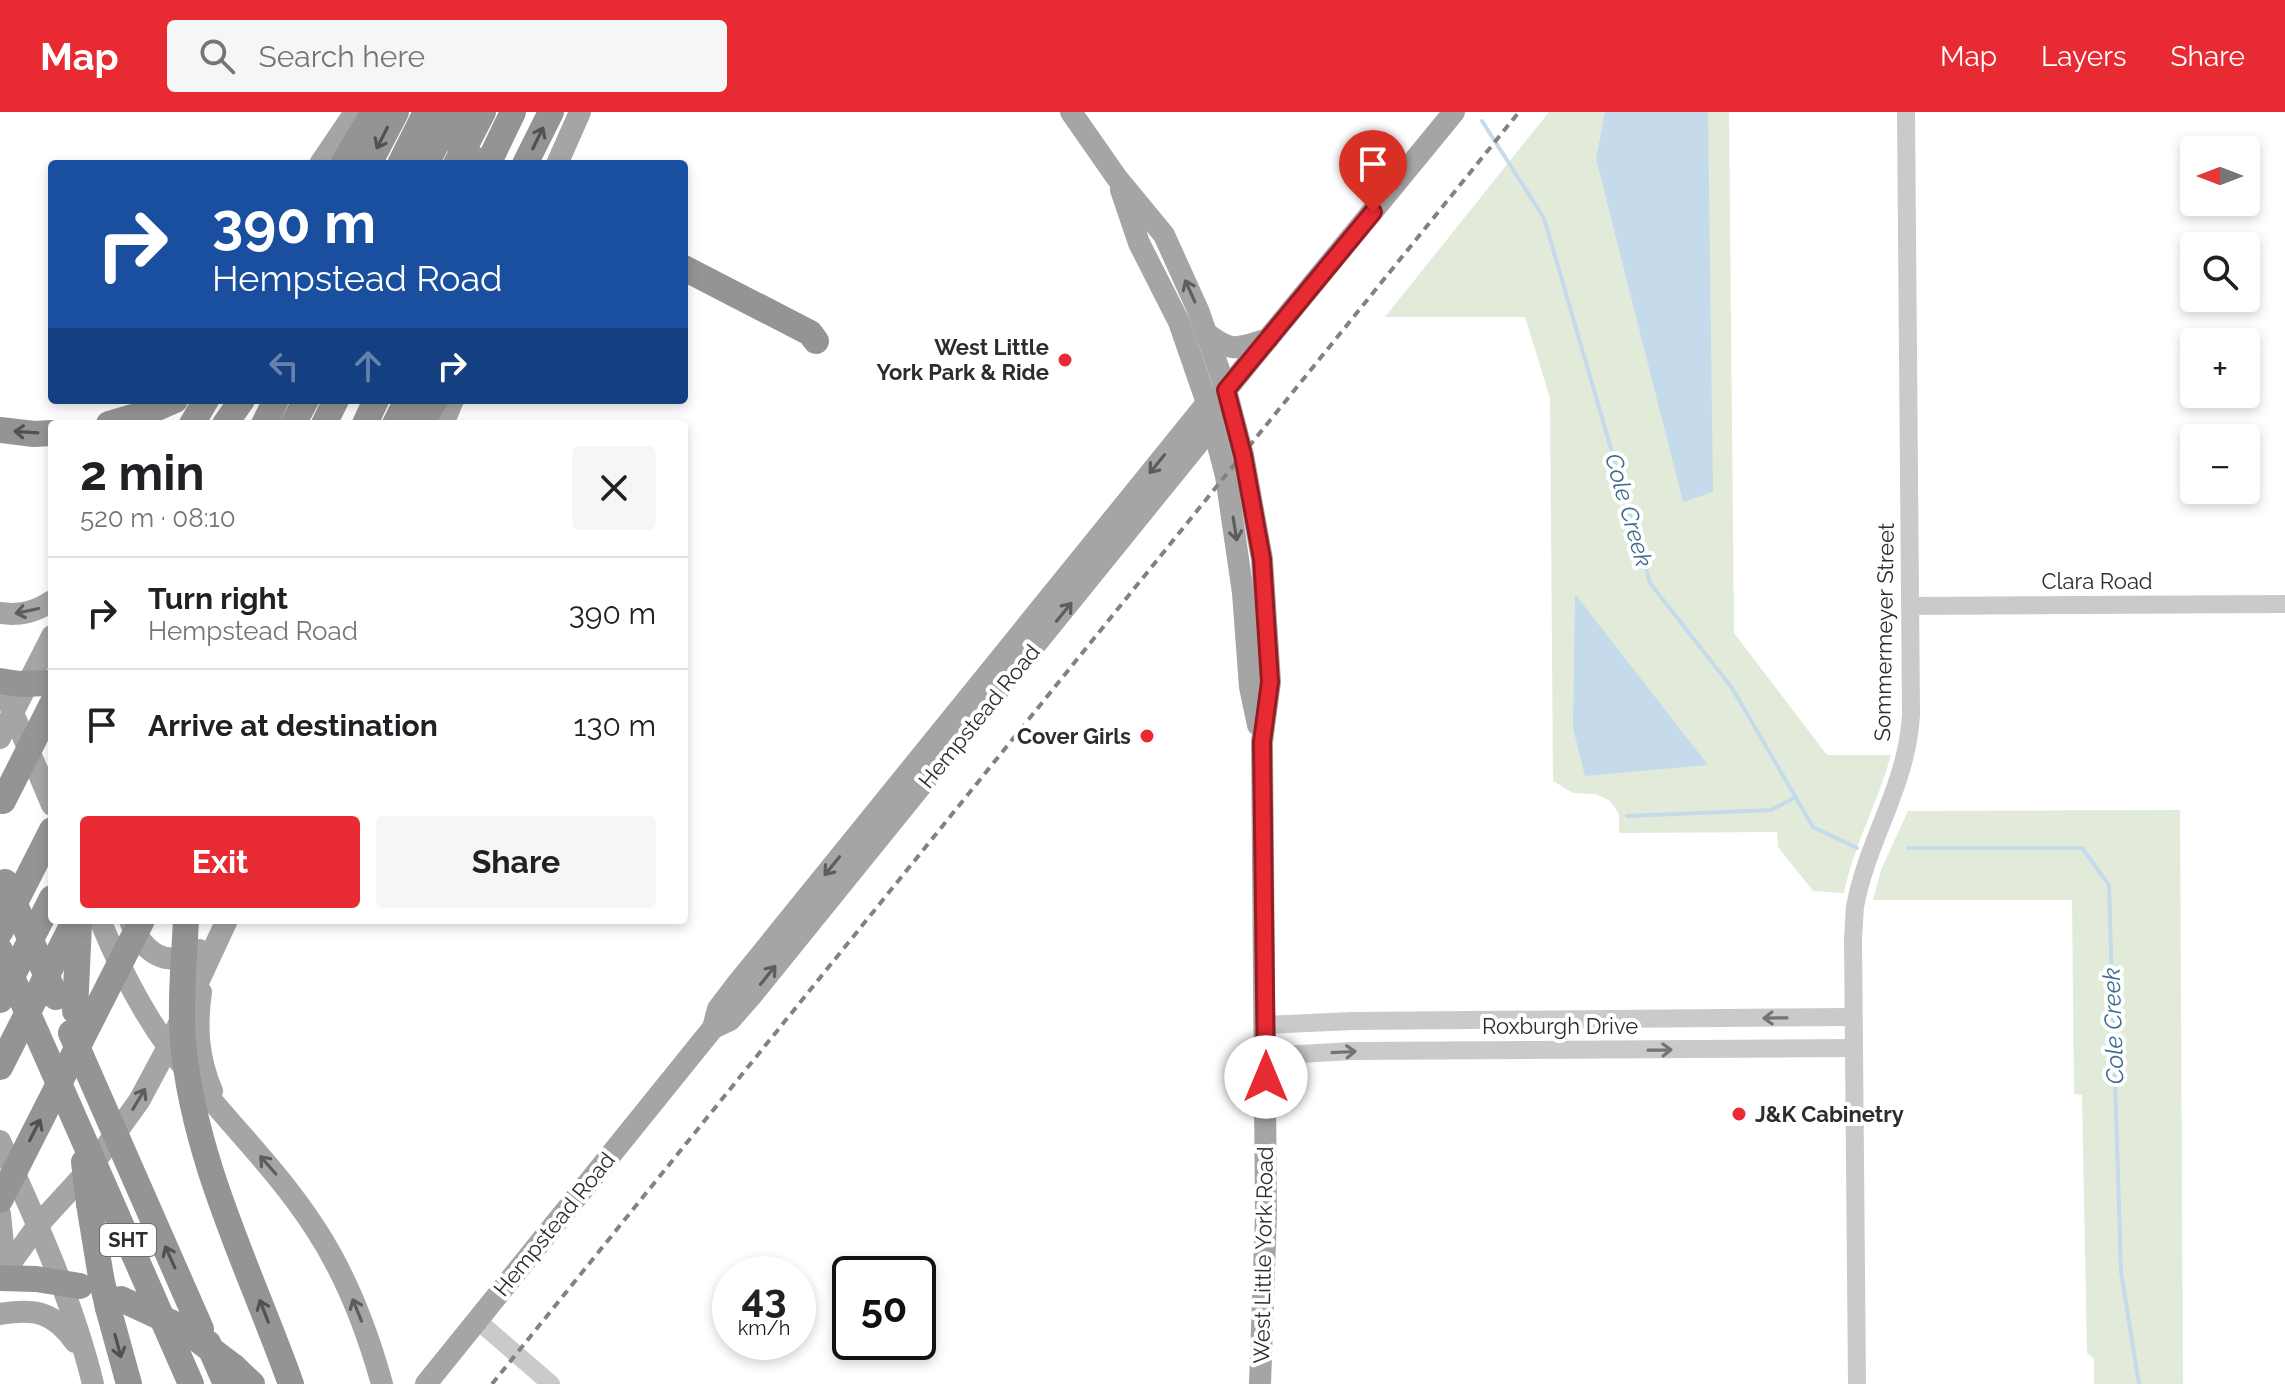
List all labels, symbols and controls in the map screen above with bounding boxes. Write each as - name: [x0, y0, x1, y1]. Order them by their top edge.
- search box: [167, 20, 727, 92]
- text: Map: [40, 34, 119, 79]
- icon: search: [195, 34, 239, 78]
- text: Search here: [259, 39, 425, 74]
- text: Map: [1940, 40, 1997, 73]
- text: Layers: [2041, 40, 2127, 73]
- text: Share: [2171, 40, 2245, 73]
- one-way arrow: [374, 126, 390, 149]
- one-way arrow: [531, 126, 546, 150]
- pin: [1339, 130, 1407, 212]
- north arrow: [2180, 136, 2260, 216]
- map controls: [2180, 136, 2260, 504]
- icon: arrive: [1351, 142, 1395, 186]
- text: 390 m: [212, 190, 376, 256]
- icon: right: [80, 192, 184, 296]
- button: search: [2180, 232, 2260, 312]
- text: Hempstead Road: [212, 257, 503, 299]
- one-way arrow: [1181, 279, 1196, 304]
- button: +: [2180, 328, 2260, 408]
- place label: West Little York Park & Ride: [876, 334, 1049, 385]
- icon: left: [262, 344, 306, 388]
- icon: ahead: [346, 344, 390, 388]
- icon: right: [430, 344, 474, 388]
- marker: West Little York Park & Ride: [1056, 351, 1074, 369]
- one-way arrow: [13, 424, 40, 439]
- button: −: [2180, 424, 2260, 504]
- text: 2 min: [80, 445, 205, 501]
- button: close: [572, 446, 656, 530]
- water label: Cole Creek: [1599, 450, 1659, 570]
- one-way arrow: [1149, 453, 1166, 474]
- text: 520 m · 08:10: [80, 503, 236, 533]
- one-way arrow: [1228, 515, 1243, 541]
- street label: Sommermeyer Street: [1869, 522, 1899, 741]
- street label: Clara Road: [2041, 568, 2153, 594]
- text: Turn right: [148, 581, 288, 616]
- icon: right: [80, 591, 124, 635]
- text: 390 m: [569, 596, 656, 631]
- one-way arrow: [1055, 602, 1072, 623]
- one-way arrow: [14, 604, 40, 619]
- text: Hempstead Road: [148, 616, 358, 646]
- street label: Hempstead Road: [913, 639, 1045, 793]
- icon: arrive: [80, 703, 124, 747]
- text: Arrive at destination: [148, 708, 438, 743]
- text: 130 m: [574, 708, 656, 743]
- place label: Cover Girls: [1017, 723, 1131, 749]
- marker: Cover Girls: [1138, 727, 1156, 745]
- button: Exit: [80, 816, 360, 908]
- button: Share: [376, 816, 656, 908]
- one-way arrow: [823, 855, 841, 876]
- one-way arrow: [759, 965, 777, 985]
- water label: Cole Creek: [2096, 967, 2130, 1085]
- one-way arrow: [1762, 1010, 1789, 1026]
- street label: Roxburgh Drive: [1482, 1013, 1638, 1039]
- position arrow: [1224, 1035, 1308, 1119]
- one-way arrow: [1646, 1042, 1673, 1058]
- one-way arrow: [1330, 1044, 1357, 1059]
- one-way arrow: [131, 1088, 147, 1111]
- place label: J&K Cabinetry: [1755, 1101, 1904, 1127]
- marker: J&K Cabinetry: [1730, 1105, 1748, 1123]
- one-way arrow: [28, 1119, 44, 1143]
- street label: West Little York Road: [1248, 1146, 1278, 1364]
- street label: Hempstead Road: [488, 1147, 620, 1301]
- one-way arrow: [260, 1156, 278, 1176]
- road number: SHT: [100, 1224, 156, 1256]
- one-way arrow: [162, 1246, 177, 1270]
- speed limit sign: 50: [832, 1256, 936, 1360]
- text: 43: [741, 1274, 787, 1321]
- one-way arrow: [349, 1298, 363, 1323]
- one-way arrow: [256, 1299, 270, 1324]
- text: km/h: [738, 1316, 790, 1340]
- one-way arrow: [111, 1333, 126, 1359]

